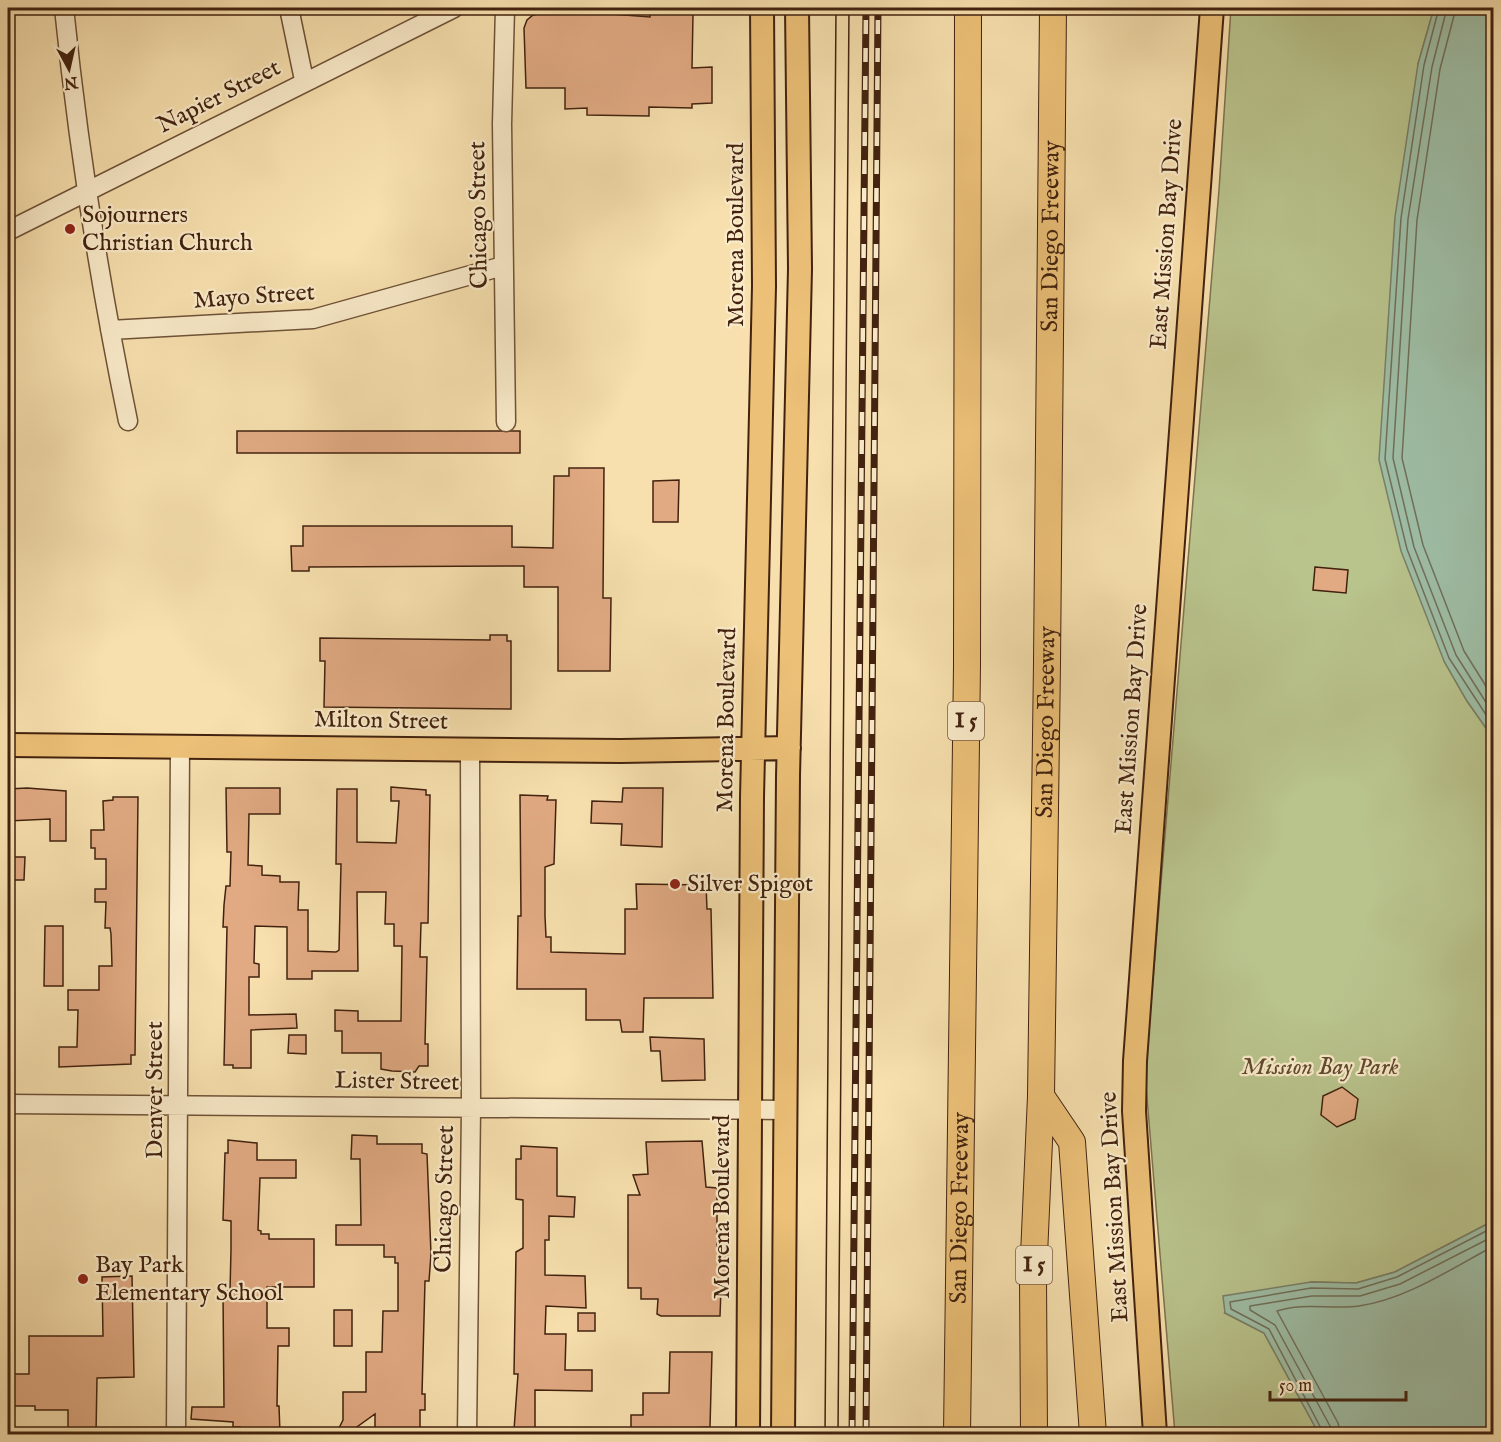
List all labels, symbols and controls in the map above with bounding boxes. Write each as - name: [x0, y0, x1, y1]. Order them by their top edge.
- north arrow: [39, 39, 99, 99]
- street label: Napier Street: [152, 53, 286, 141]
- text: N: [62, 71, 80, 93]
- street label: East Mission Bay Drive: [1143, 118, 1191, 350]
- street label: San Diego Freeway: [1035, 140, 1067, 332]
- street label: Chicago Street: [462, 141, 496, 289]
- street label: Morena Boulevard: [721, 142, 752, 327]
- place label: Sojourners Christian Church: [82, 200, 253, 259]
- marker: Sojourners Christian Church: [63, 222, 77, 236]
- street label: Mayo Street: [192, 277, 316, 317]
- street label: East Mission Bay Drive: [1108, 603, 1156, 835]
- street label: San Diego Freeway: [1029, 626, 1063, 818]
- street label: Morena Boulevard: [710, 627, 744, 813]
- road number: I 5: [948, 702, 984, 740]
- street label: Milton Street: [314, 704, 448, 738]
- place label: Silver Spigot: [687, 869, 813, 900]
- marker: Silver Spigot: [668, 877, 682, 891]
- street label: Denver Street: [140, 1021, 171, 1159]
- park label: Mission Bay Park: [1241, 1052, 1399, 1083]
- street label: Lister Street: [334, 1065, 460, 1099]
- street label: East Mission Bay Drive: [1093, 1091, 1137, 1323]
- street label: San Diego Freeway: [943, 1112, 977, 1304]
- street label: Morena Boulevard: [707, 1114, 738, 1299]
- street label: Chicago Street: [428, 1125, 462, 1273]
- road number: I 5: [1016, 1246, 1052, 1284]
- place label: Bay Park Elementary School: [95, 1250, 284, 1309]
- marker: Bay Park Elementary School: [76, 1272, 90, 1286]
- scale bar: [1270, 1364, 1406, 1402]
- text: 50 m: [1279, 1375, 1312, 1398]

